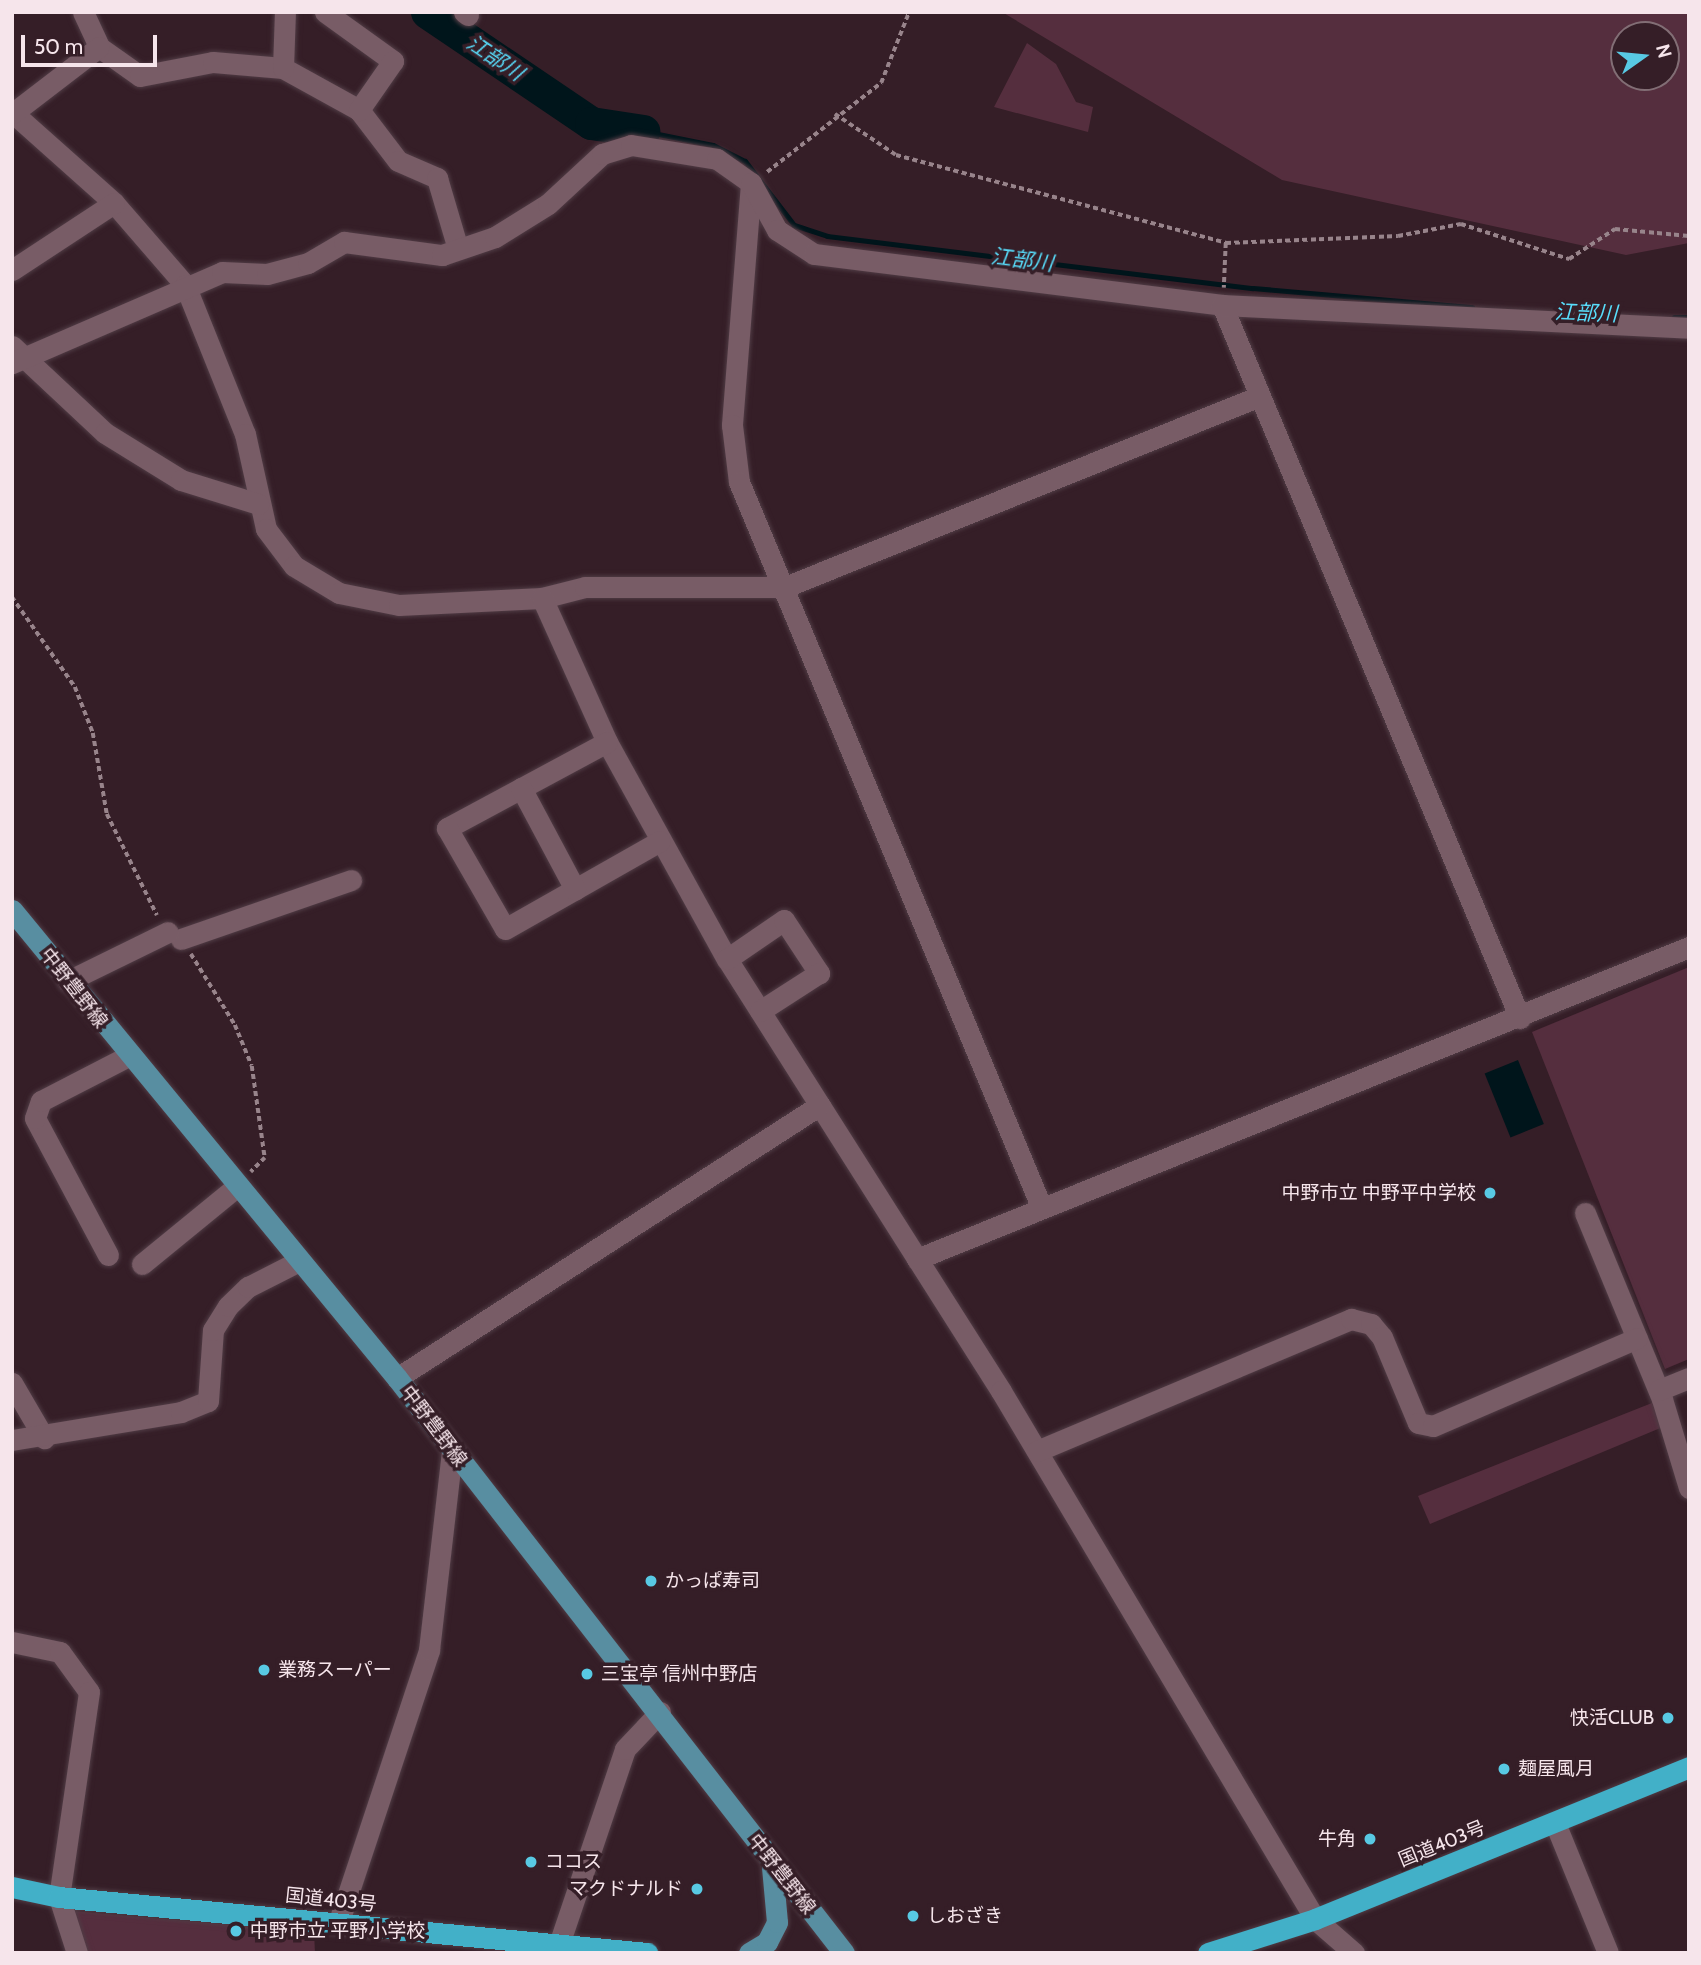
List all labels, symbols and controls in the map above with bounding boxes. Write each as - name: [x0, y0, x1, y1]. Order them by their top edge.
- scale bar: [24, 21, 161, 65]
- north arrow: [1610, 21, 1680, 91]
- water label: 江部川: [462, 30, 528, 86]
- text: 50 m: [34, 34, 83, 59]
- text: N: [1651, 41, 1677, 60]
- water label: 江部川: [989, 244, 1055, 276]
- water label: 江部川: [1554, 299, 1618, 327]
- street label: 中野豊野線: [36, 944, 112, 1032]
- place label: 中野市立 中野平中学校: [1282, 1182, 1476, 1204]
- marker: 中野市立 中野平中学校: [1482, 1185, 1498, 1201]
- street label: 中野豊野線: [396, 1381, 472, 1471]
- place label: かっぱ寿司: [665, 1570, 760, 1592]
- marker: かっぱ寿司: [643, 1573, 659, 1589]
- place label: 業務スーパー: [278, 1659, 392, 1681]
- marker: 業務スーパー: [256, 1662, 272, 1678]
- place label: 三宝亭 信州中野店: [601, 1663, 757, 1685]
- marker: 三宝亭 信州中野店: [579, 1666, 595, 1682]
- place label: 快活CLUB: [1570, 1707, 1654, 1729]
- marker: 快活CLUB: [1660, 1710, 1676, 1726]
- place label: 麺屋風月: [1518, 1758, 1594, 1780]
- marker: 麺屋風月: [1496, 1761, 1512, 1777]
- street label: 国道403号: [1395, 1816, 1489, 1872]
- place label: 牛角: [1318, 1828, 1356, 1850]
- street label: 中野豊野線: [744, 1830, 820, 1918]
- marker: 牛角: [1362, 1831, 1378, 1847]
- place label: ココス: [545, 1851, 602, 1873]
- marker: ココス: [523, 1854, 539, 1870]
- place label: マクドナルド: [569, 1878, 683, 1900]
- marker: マクドナルド: [689, 1881, 705, 1897]
- street label: 国道403号: [284, 1884, 378, 1916]
- place label: しおざき: [927, 1905, 1003, 1927]
- marker: しおざき: [905, 1908, 921, 1924]
- place label: 中野市立 平野小学校: [250, 1920, 425, 1942]
- marker: 中野市立 平野小学校: [228, 1923, 244, 1939]

